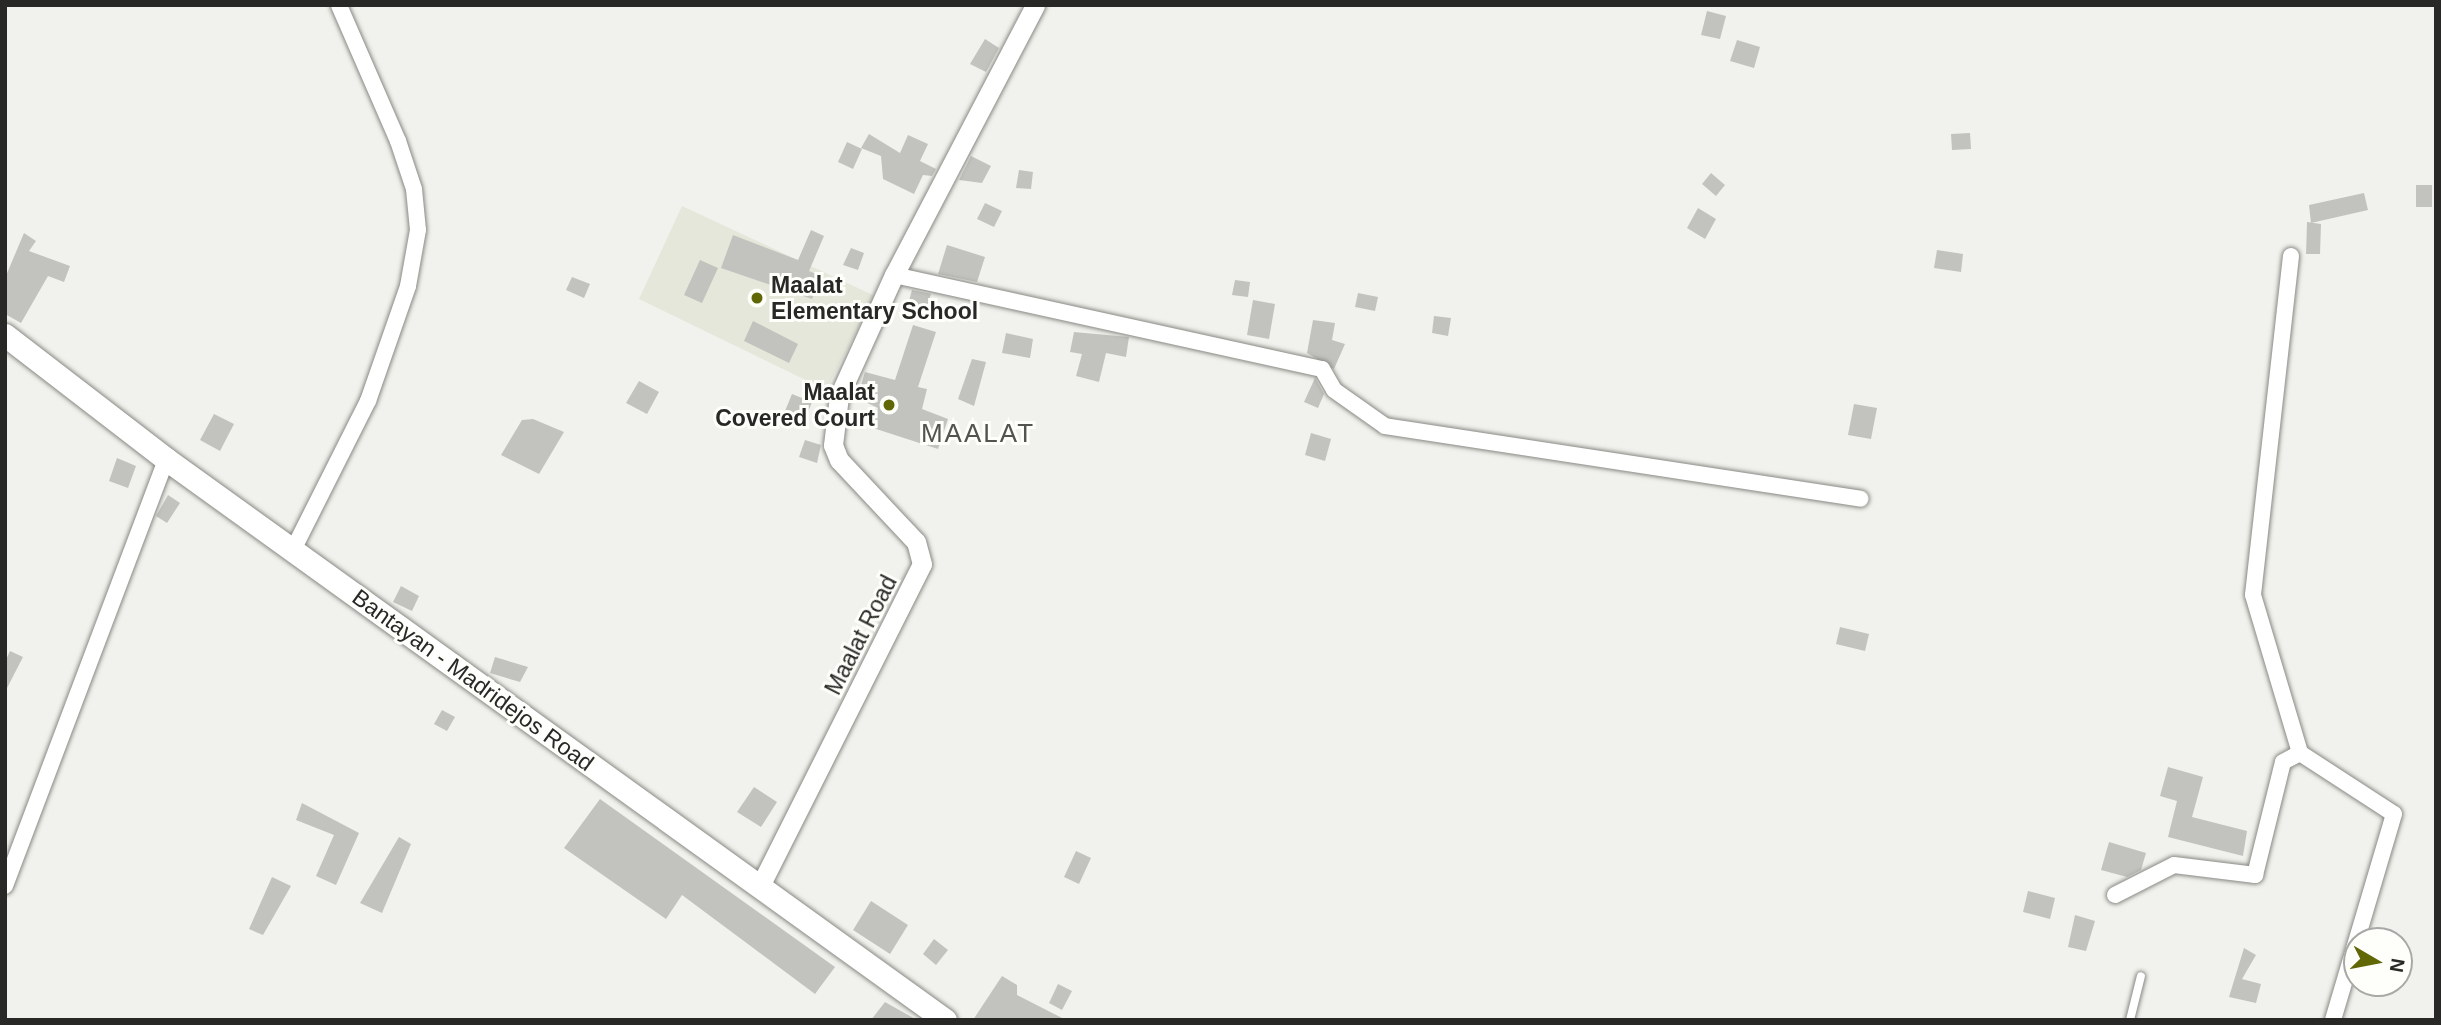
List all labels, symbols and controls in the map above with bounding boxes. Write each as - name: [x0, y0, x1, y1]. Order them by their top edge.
- place label: Maalat Elementary School: [771, 271, 978, 325]
- marker: Maalat Elementary School: [749, 290, 765, 306]
- place label: Maalat Covered Court: [715, 378, 875, 432]
- marker: Maalat Covered Court: [881, 397, 897, 413]
- district label: MAALAT: [922, 418, 1034, 450]
- street label: Maalat Road: [819, 571, 903, 699]
- street label: Bantayan - Madridejos Road: [347, 583, 599, 777]
- north arrow: [2343, 927, 2413, 997]
- text: N: [2386, 957, 2409, 974]

